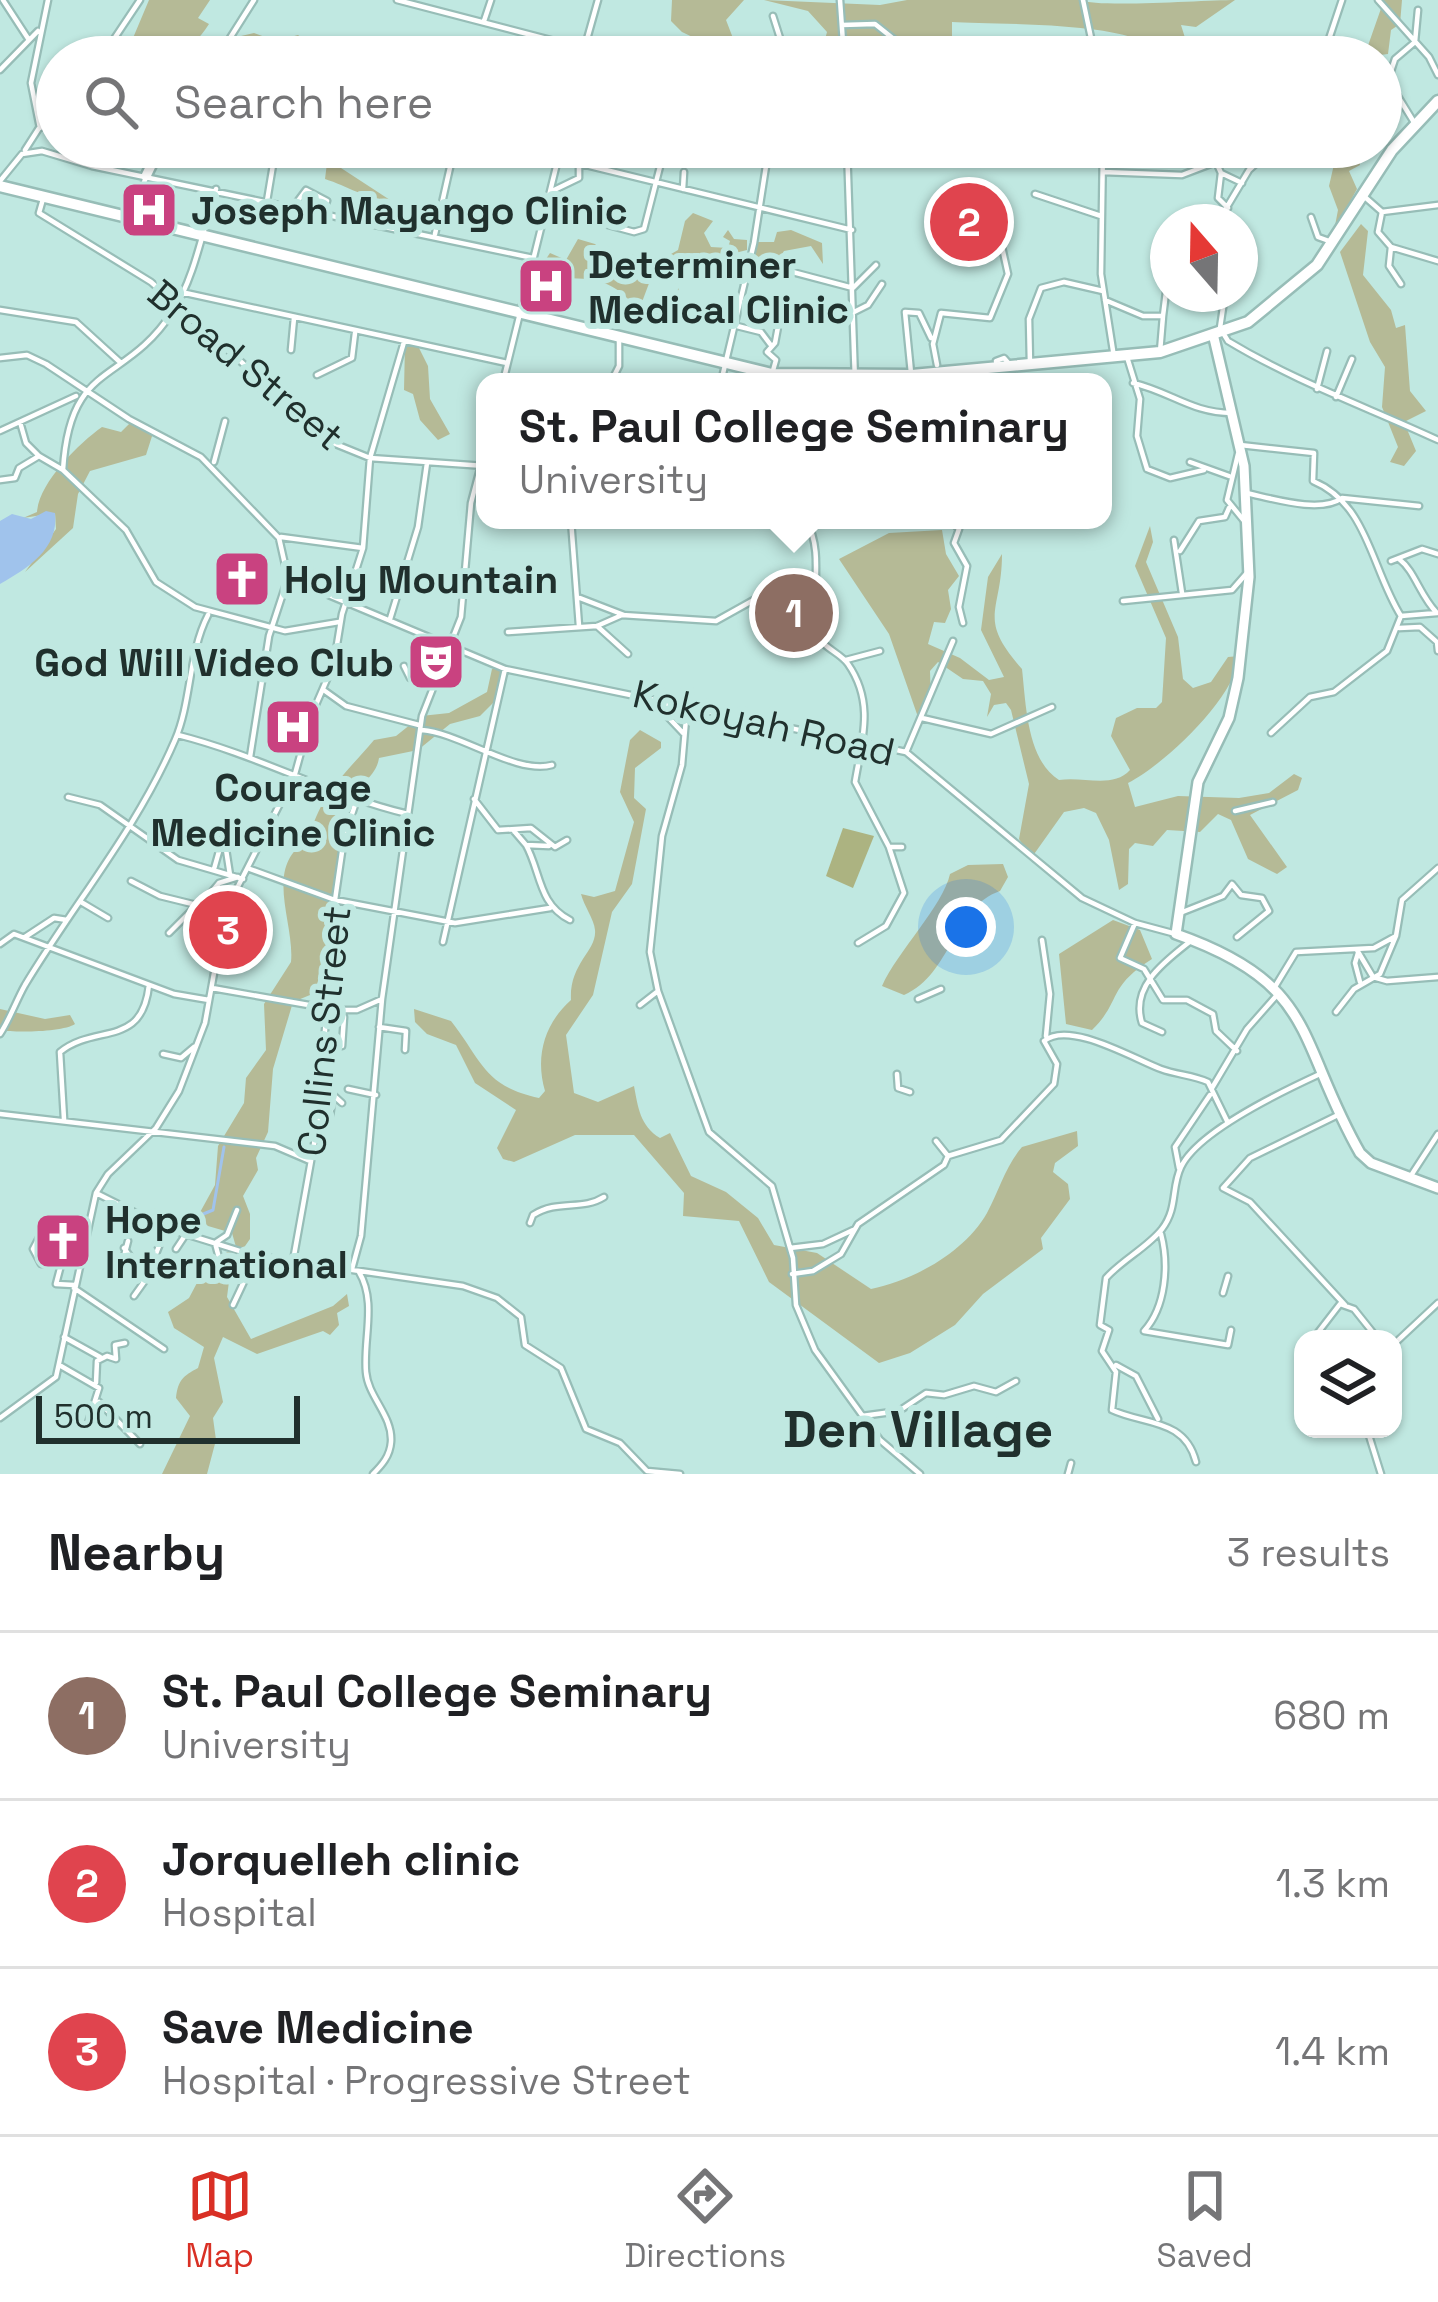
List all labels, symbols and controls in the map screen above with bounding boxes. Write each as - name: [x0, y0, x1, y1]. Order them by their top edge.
- search box: [36, 36, 1402, 168]
- icon: search: [78, 69, 144, 135]
- text: Search here: [174, 74, 433, 131]
- pin: 2: [930, 177, 1008, 267]
- hospital icon: Joseph Mayango Clinic: [118, 179, 180, 241]
- place label: Joseph Mayango Clinic: [191, 186, 628, 235]
- north arrow: [1150, 204, 1258, 312]
- place label: Determiner Medical Clinic: [588, 240, 849, 334]
- hospital icon: Determiner Medical Clinic: [515, 255, 577, 317]
- street label: Broad Street: [138, 269, 354, 461]
- popup: [476, 373, 1112, 529]
- text: St. Paul College Seminary: [519, 398, 1069, 455]
- text: University: [519, 455, 708, 504]
- church icon: Holy Mountain: [211, 548, 273, 610]
- place label: Holy Mountain: [284, 555, 558, 604]
- pin: 1: [755, 568, 833, 658]
- theatre icon: God Will Video Club: [405, 631, 467, 693]
- place label: God Will Video Club: [34, 638, 394, 687]
- street label: Kokoyah Road: [628, 669, 900, 777]
- hospital icon: Courage Medicine Clinic: [262, 696, 324, 758]
- place label: Courage Medicine Clinic: [151, 763, 435, 857]
- pin: 3: [189, 885, 267, 975]
- your location: [936, 897, 996, 957]
- street label: Collins Street: [286, 903, 362, 1159]
- place label: Hope International: [105, 1195, 348, 1289]
- church icon: Hope International: [32, 1210, 94, 1272]
- map controls: [1294, 1330, 1402, 1438]
- button: layers: [1294, 1330, 1402, 1438]
- scale bar: [36, 1390, 300, 1443]
- text: 500 m: [54, 1396, 153, 1438]
- district label: Den Village: [783, 1397, 1053, 1462]
- text: Nearby: [48, 1520, 225, 1585]
- text: 3 results: [1227, 1528, 1390, 1577]
- text: St. Paul College Seminary: [162, 1663, 712, 1720]
- text: 1: [78, 1691, 96, 1740]
- text: 680 m: [1273, 1691, 1390, 1740]
- text: University: [162, 1720, 351, 1769]
- text: Jorquelleh clinic: [162, 1831, 520, 1888]
- text: 2: [75, 1859, 99, 1908]
- text: 1.3 km: [1276, 1859, 1390, 1908]
- text: Hospital: [162, 1888, 317, 1937]
- text: Save Medicine: [162, 1999, 474, 2056]
- text: 3: [75, 2027, 99, 2076]
- text: 1.4 km: [1275, 2027, 1390, 2076]
- text: Hospital · Progressive Street: [162, 2056, 691, 2105]
- tab: Map: [185, 2163, 254, 2277]
- tab: Directions: [624, 2163, 786, 2277]
- tab: Saved: [1157, 2163, 1253, 2277]

